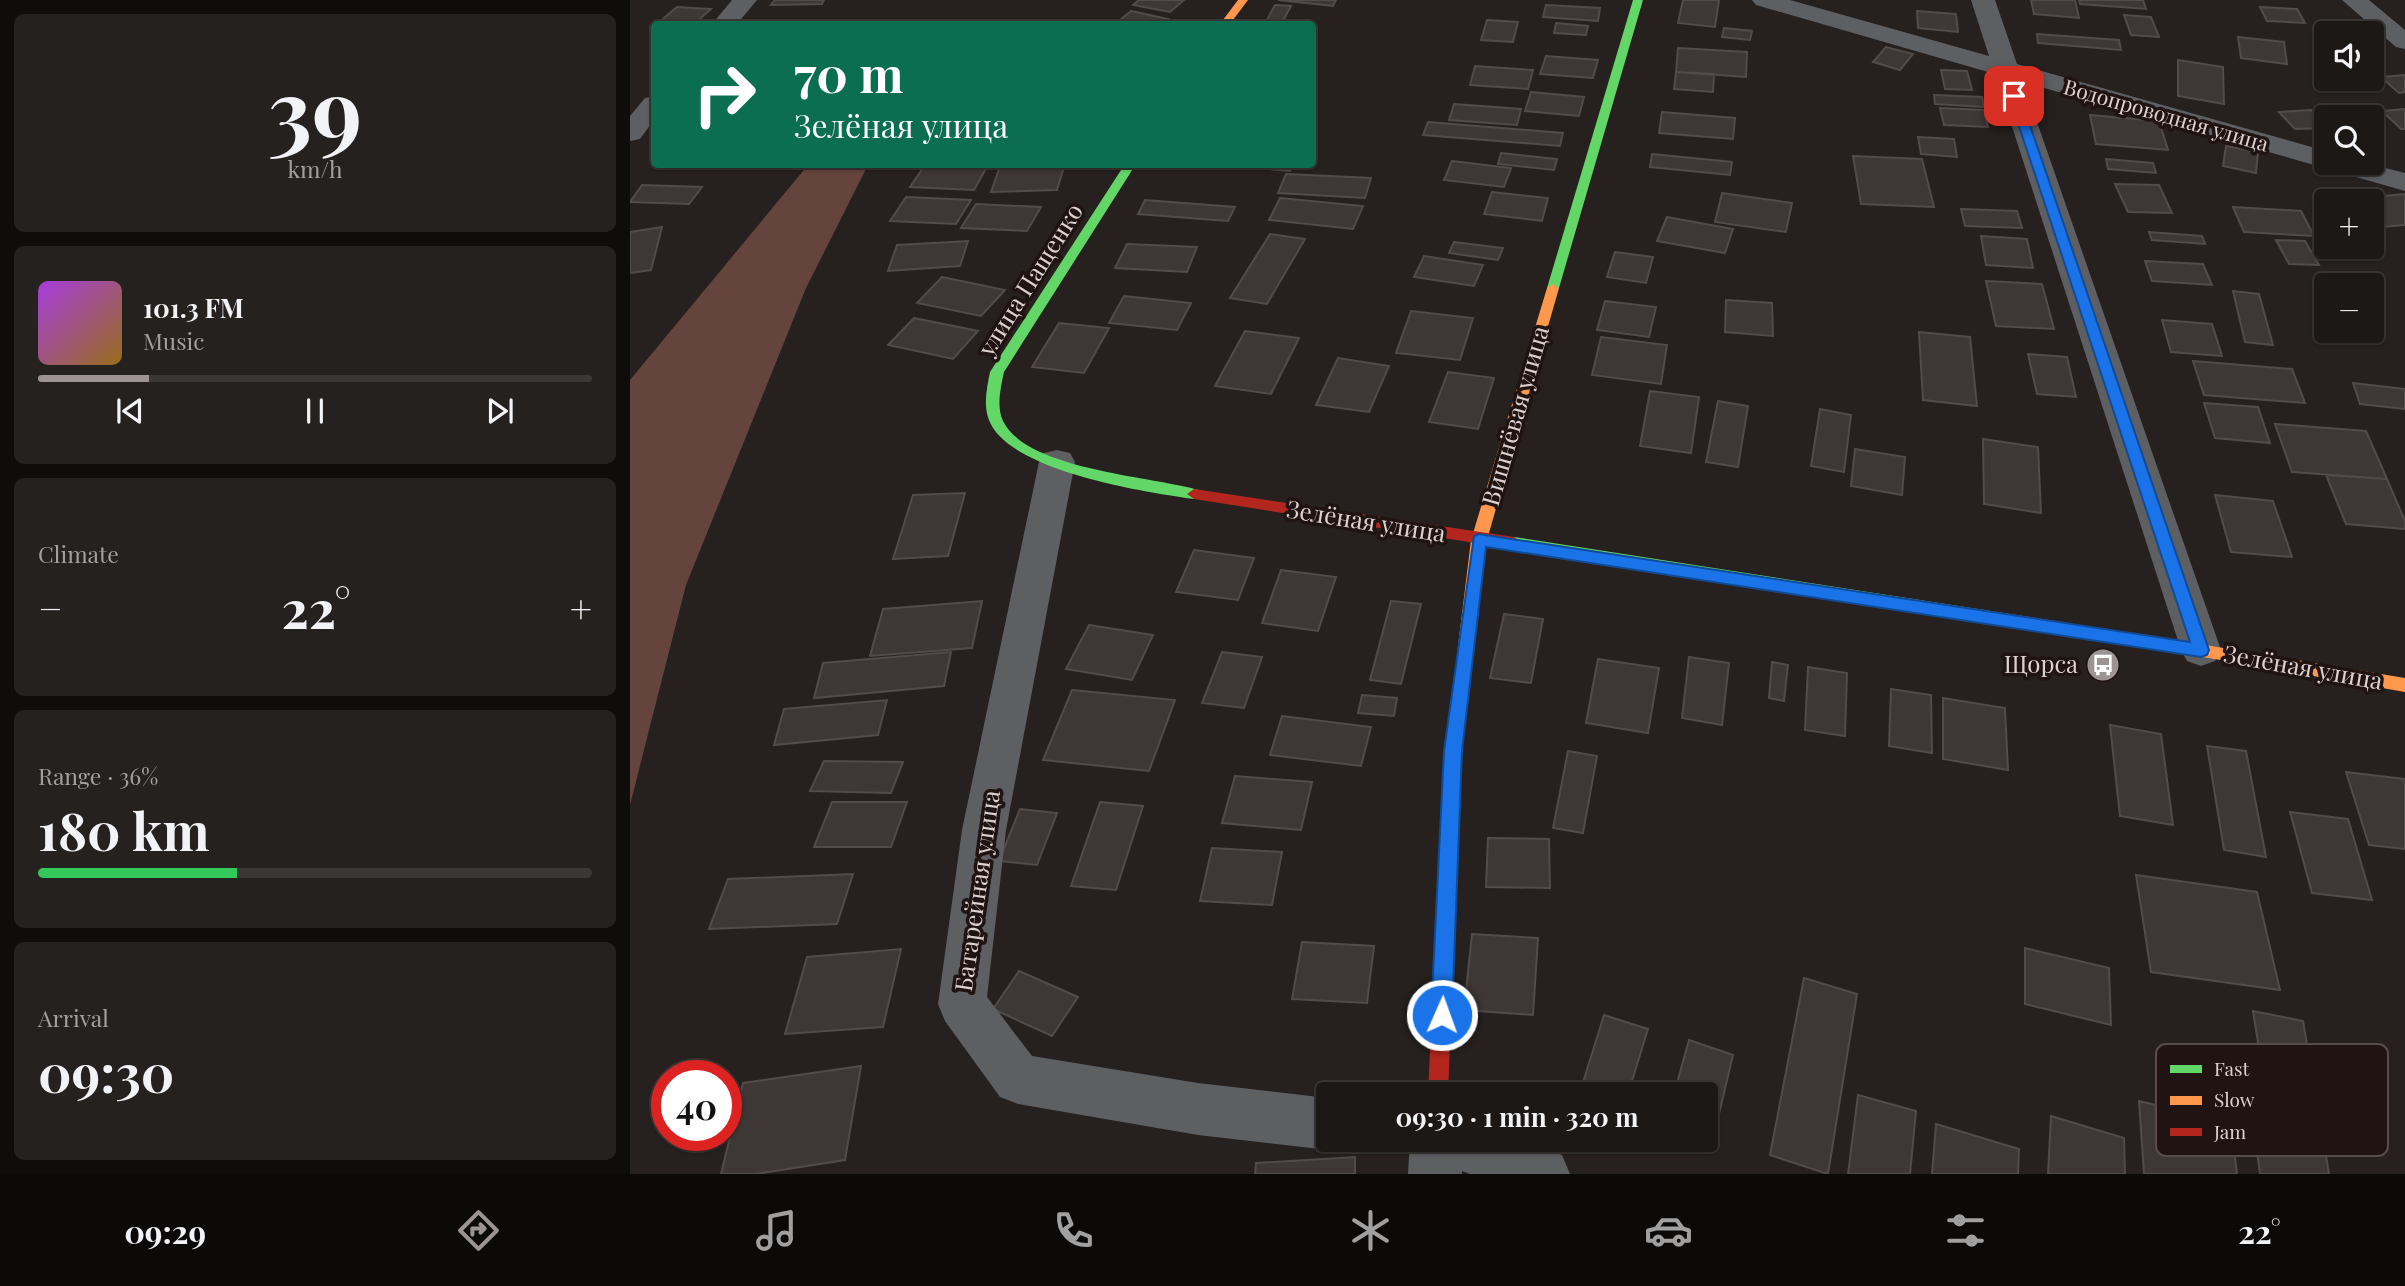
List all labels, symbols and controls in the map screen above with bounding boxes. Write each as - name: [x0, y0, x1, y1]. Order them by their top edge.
- map controls: [2314, 21, 2384, 343]
- button: sound: [2314, 21, 2384, 91]
- text: 70 m: [794, 40, 904, 105]
- text: 39: [268, 47, 362, 168]
- icon: right: [679, 49, 770, 140]
- pin: [1984, 66, 2044, 126]
- street label: Водопроводная улица: [2061, 71, 2273, 157]
- icon: arrive: [1995, 77, 2033, 115]
- text: Зелёная улица: [794, 103, 1008, 146]
- button: search: [2314, 105, 2384, 175]
- text: km/h: [287, 153, 343, 184]
- button: +: [2314, 189, 2384, 259]
- street label: улица Пащенко: [969, 197, 1089, 362]
- button: −: [2314, 273, 2384, 343]
- text: 101.3 FM: [143, 290, 244, 325]
- street label: Вишнёвая улица: [1473, 322, 1555, 509]
- text: Music: [143, 325, 204, 356]
- icon: previous: [111, 392, 149, 430]
- icon: pause: [296, 392, 334, 430]
- icon: next: [481, 392, 519, 430]
- street label: Зелёная улица: [1284, 492, 1448, 548]
- text: Climate: [38, 538, 119, 569]
- text: 22°: [282, 573, 351, 642]
- text: −: [38, 582, 63, 633]
- text: +: [570, 582, 592, 633]
- street label: Зелёная улица: [2221, 636, 2385, 696]
- bus stop icon: Щорса: [2084, 646, 2122, 684]
- place label: Щорса: [2004, 647, 2078, 679]
- text: Range · 36%: [38, 760, 158, 791]
- street label: Батарейная улица: [946, 788, 1006, 993]
- text: 180 km: [38, 795, 210, 864]
- position arrow: [1405, 978, 1479, 1052]
- text: Arrival: [38, 1002, 109, 1033]
- text: 09:30: [38, 1037, 174, 1106]
- legend: [2156, 1044, 2388, 1156]
- text: Fast: [2214, 1055, 2250, 1081]
- speed limit sign: 40: [651, 1060, 742, 1151]
- text: Slow: [2214, 1086, 2255, 1112]
- text: 09:30 · 1 min · 320 m: [1396, 1099, 1638, 1134]
- text: Jam: [2213, 1118, 2246, 1144]
- icon: directions: [454, 1206, 503, 1255]
- icon: music: [752, 1206, 801, 1255]
- icon: phone: [1049, 1206, 1098, 1255]
- icon: climate: [1346, 1206, 1395, 1255]
- icon: car: [1644, 1206, 1693, 1255]
- icon: filters: [1941, 1206, 1990, 1255]
- text: 09:29: [124, 1209, 206, 1252]
- text: 22°: [2238, 1209, 2281, 1252]

